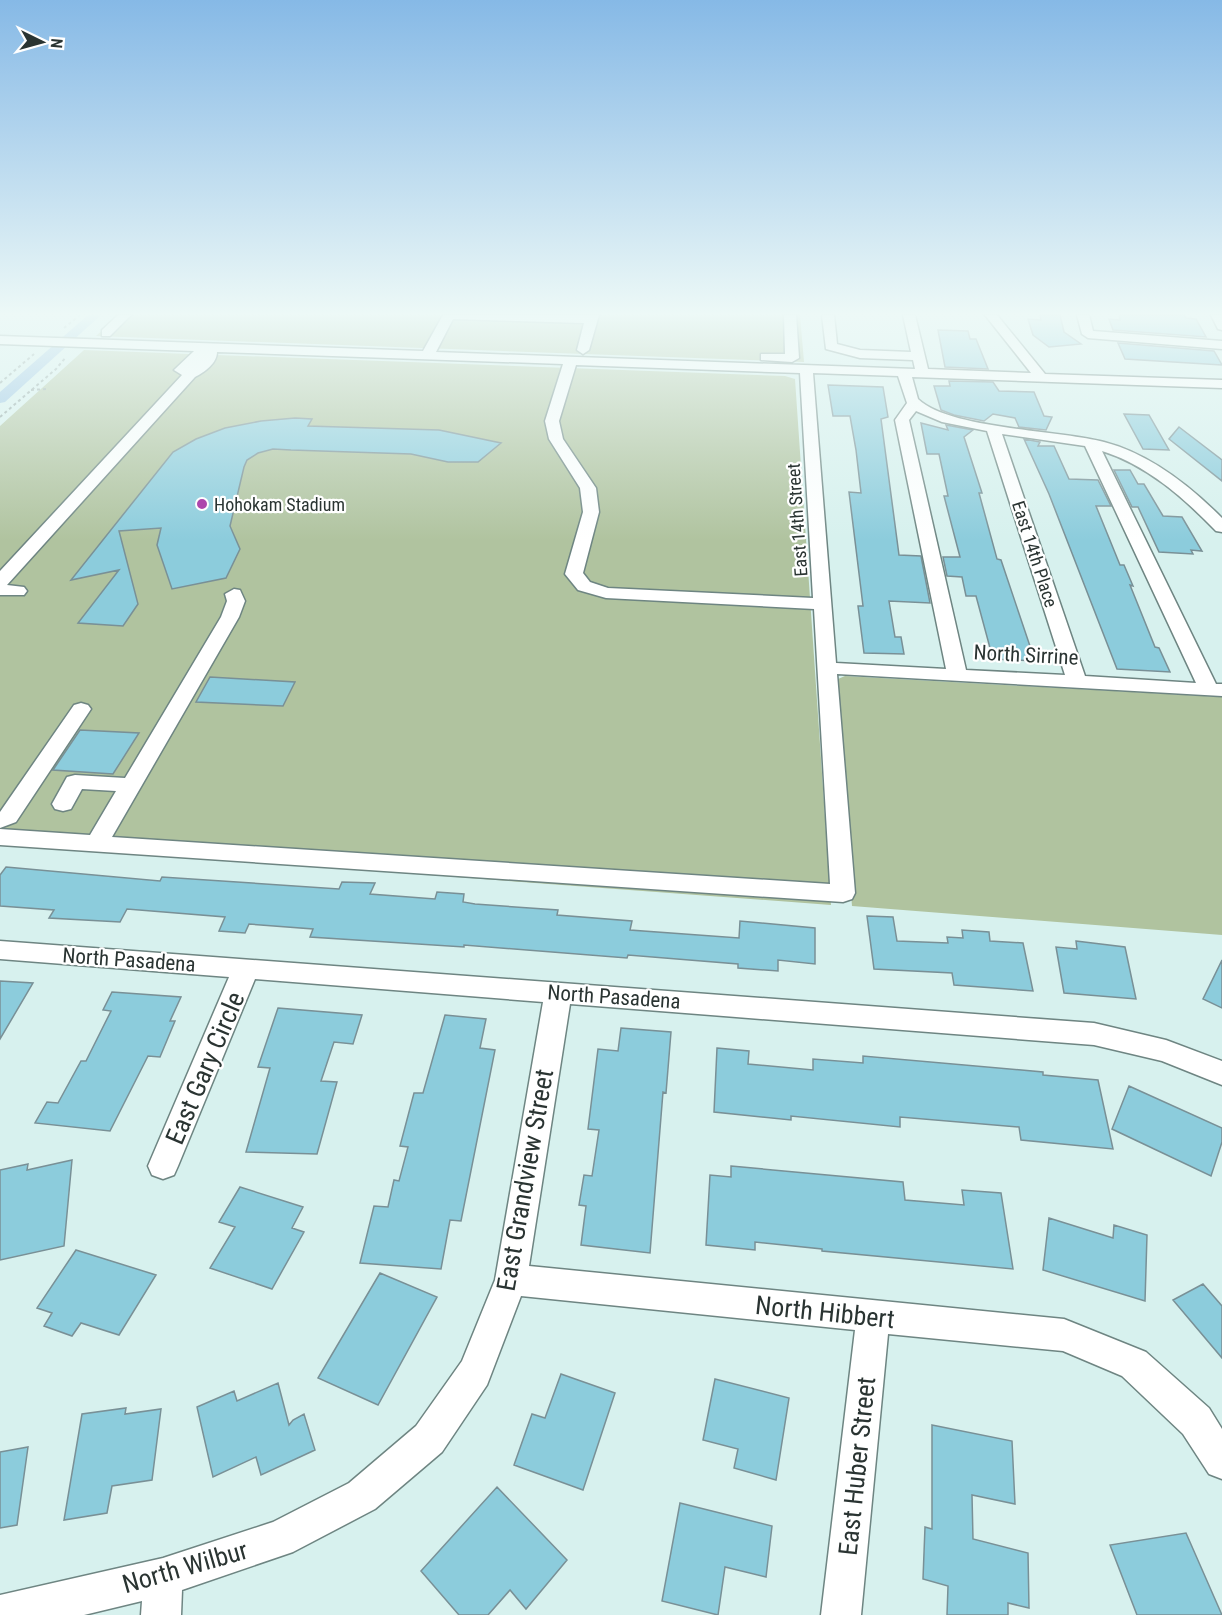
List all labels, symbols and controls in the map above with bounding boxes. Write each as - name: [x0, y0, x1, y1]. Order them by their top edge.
- north arrow: [12, 12, 72, 72]
- text: N: [47, 38, 66, 49]
- street label: East 14th Street: [783, 463, 811, 577]
- place label: Hohokam Stadium: [214, 494, 345, 515]
- marker: Hohokam Stadium: [195, 497, 209, 511]
- street label: East 14th Place: [1008, 498, 1062, 610]
- street label: North Sirrine: [973, 640, 1079, 670]
- street label: North Pasadena: [62, 943, 196, 977]
- street label: North Pasadena: [547, 980, 681, 1014]
- street label: East Gary Circle: [160, 987, 250, 1149]
- street label: East Grandview Street: [491, 1067, 559, 1293]
- street label: North Hibbert: [754, 1290, 896, 1334]
- street label: East Huber Street: [833, 1375, 881, 1557]
- street label: North Wilbur: [119, 1535, 251, 1599]

